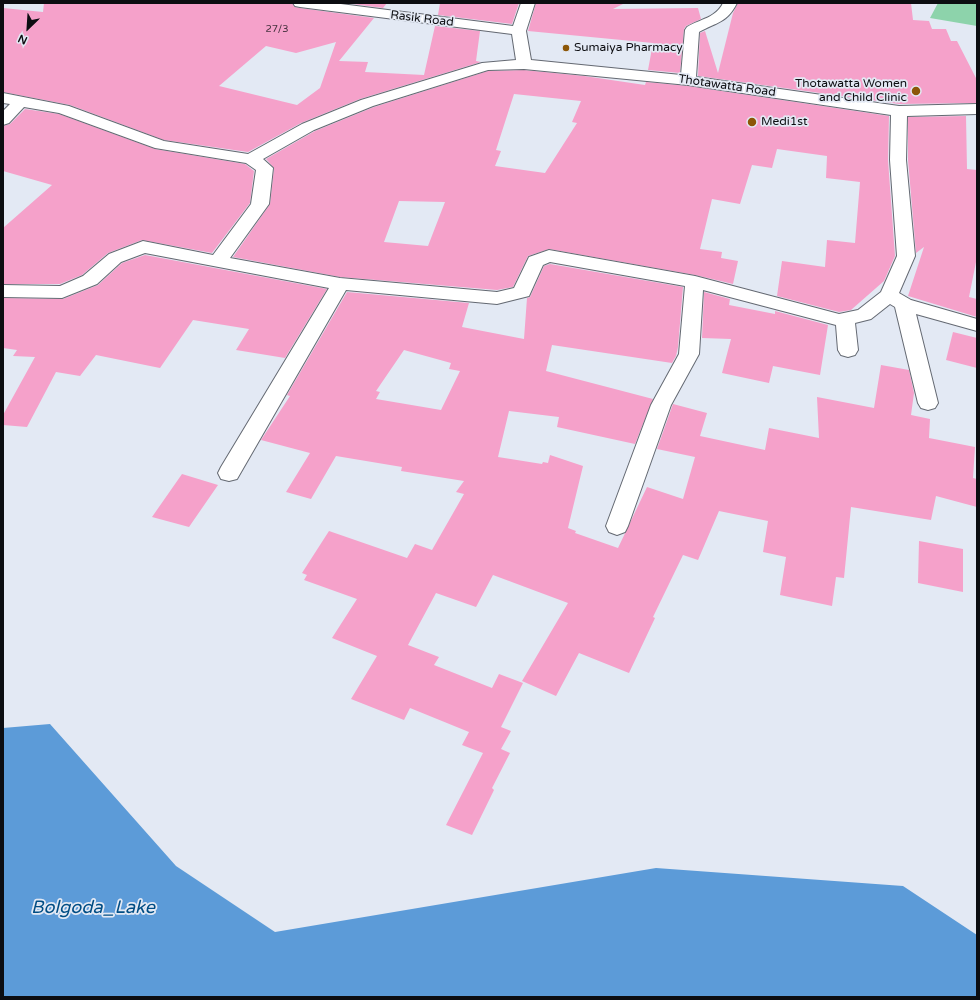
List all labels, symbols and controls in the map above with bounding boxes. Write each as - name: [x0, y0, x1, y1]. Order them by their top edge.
- north arrow: [8, 8, 48, 48]
- street label: Rasik Road: [389, 8, 455, 30]
- house number: 27/3: [266, 23, 288, 35]
- text: N: [16, 32, 29, 47]
- place label: Sumaiya Pharmacy: [574, 41, 683, 55]
- marker: Sumaiya Pharmacy: [561, 43, 571, 53]
- street label: Thotawatta Road: [677, 72, 777, 100]
- place label: Thotawatta Women and Child Clinic: [795, 77, 907, 105]
- marker: Thotawatta Women and Child Clinic: [910, 85, 922, 97]
- place label: Medi1st: [761, 115, 808, 129]
- marker: Medi1st: [746, 116, 758, 128]
- water label: Bolgoda_Lake: [31, 897, 155, 919]

